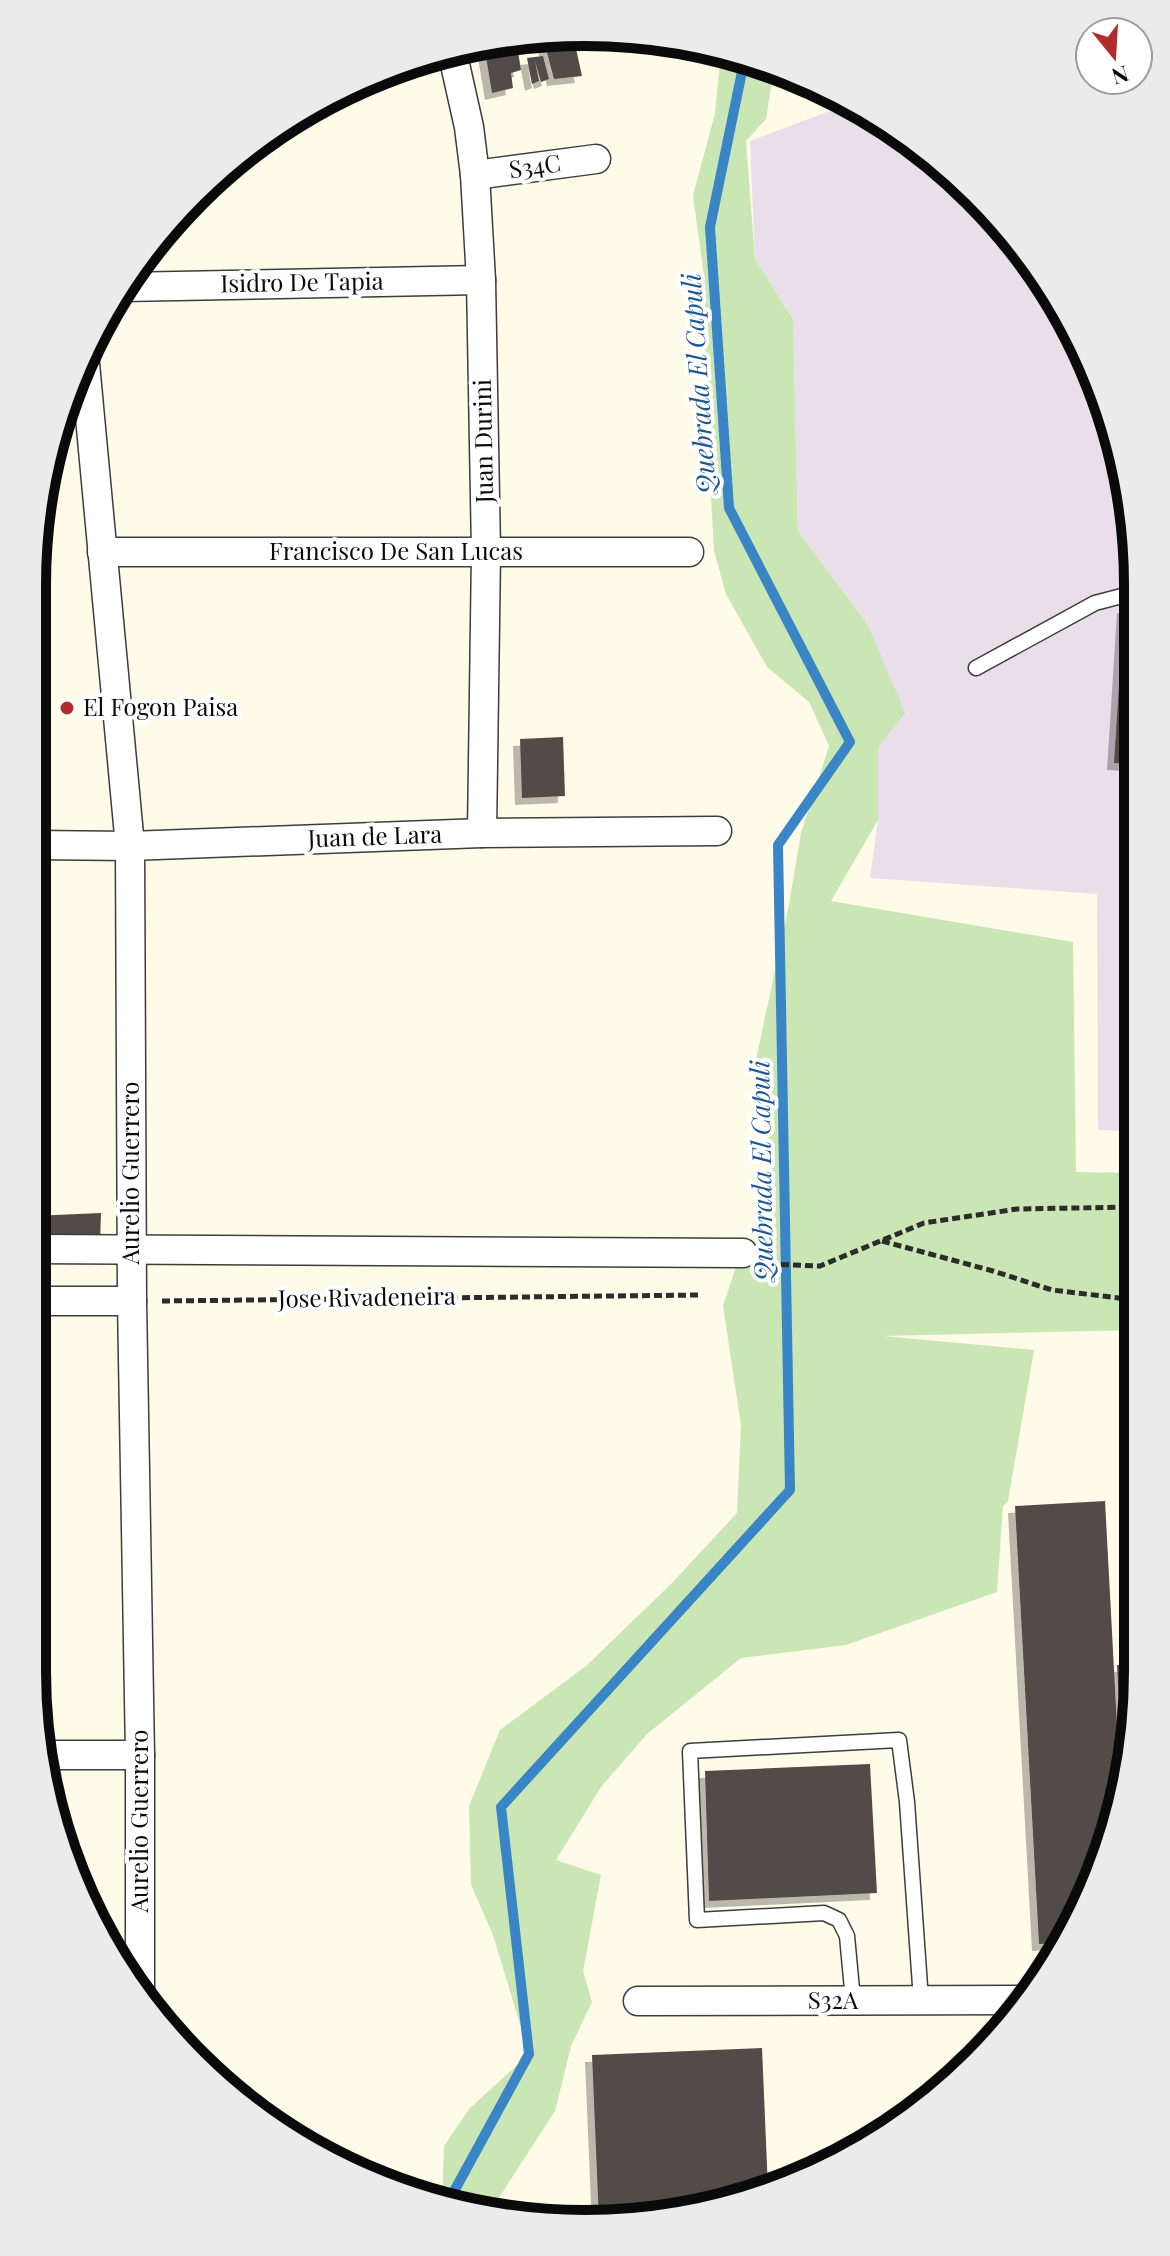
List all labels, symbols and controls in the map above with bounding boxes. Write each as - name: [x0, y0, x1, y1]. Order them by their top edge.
- north arrow: [1074, 16, 1154, 96]
- text: N: [1108, 59, 1133, 93]
- street label: S34C: [507, 146, 563, 184]
- street label: Isidro De Tapia: [220, 264, 384, 298]
- water label: Quebrada El Capuli: [672, 271, 723, 498]
- street label: Juan Durini: [465, 379, 499, 504]
- street label: Francisco De San Lucas: [269, 534, 523, 566]
- place label: El Fogon Paisa: [83, 690, 238, 722]
- marker: El Fogon Paisa: [58, 699, 76, 717]
- street label: Juan de Lara: [306, 817, 443, 853]
- water label: Quebrada El Capuli: [741, 1059, 780, 1284]
- street label: Aurelio Guerrero: [113, 1081, 145, 1266]
- street label: Jose Rivadeneira: [277, 1278, 456, 1314]
- street label: Aurelio Guerrero: [122, 1729, 154, 1914]
- street label: S32A: [808, 1983, 859, 2015]

